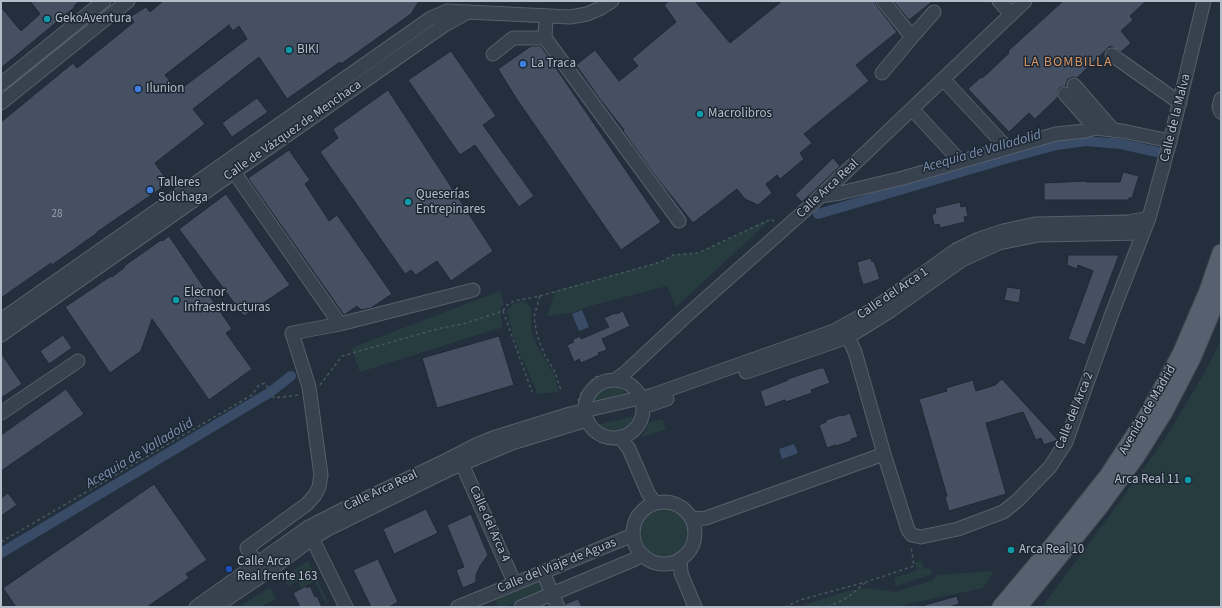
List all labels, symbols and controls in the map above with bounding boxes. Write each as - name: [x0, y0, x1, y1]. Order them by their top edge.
- place label: GekoAventura: [55, 11, 131, 27]
- marker: GekoAventura: [42, 14, 52, 24]
- place label: BIKI: [297, 42, 319, 58]
- marker: BIKI: [284, 45, 294, 55]
- district label: LA BOMBILLA: [1023, 55, 1113, 71]
- place label: La Traca: [531, 56, 576, 72]
- marker: La Traca: [518, 59, 528, 69]
- street label: Calle de la Malva: [1158, 72, 1194, 164]
- street label: Calle de Vázquez de Menchaca: [221, 77, 365, 185]
- place label: Ilunion: [146, 81, 184, 97]
- marker: Ilunion: [133, 84, 143, 94]
- place label: Macrolibros: [708, 106, 772, 122]
- marker: Macrolibros: [695, 109, 705, 119]
- water label: Acequia de Valladolid: [921, 127, 1043, 177]
- street label: Calle Arca Real: [794, 156, 862, 222]
- place label: Talleres Solchaga: [158, 175, 208, 206]
- marker: Talleres Solchaga: [145, 185, 155, 195]
- place label: Queserías Entrepinares: [416, 187, 486, 218]
- marker: Queserías Entrepinares: [403, 197, 413, 207]
- house number: 28: [52, 208, 62, 222]
- street label: Calle del Arca 1: [855, 265, 931, 323]
- place label: Elecnor Infraestructuras: [184, 285, 270, 316]
- marker: Elecnor Infraestructuras: [171, 295, 181, 305]
- street label: Avenida de Madrid: [1116, 363, 1180, 457]
- street label: Calle del Arca 2: [1052, 370, 1098, 452]
- water label: Acequia de Valladolid: [83, 415, 197, 493]
- street label: Calle Arca Real: [342, 467, 420, 515]
- place label: Arca Real 11: [1115, 472, 1180, 488]
- marker: Arca Real 11: [1183, 475, 1193, 485]
- street label: Calle del Arca 4: [465, 483, 513, 565]
- street label: Calle del Viaje de Aguas: [495, 535, 619, 597]
- place label: Arca Real 10: [1019, 542, 1084, 558]
- marker: Arca Real 10: [1006, 545, 1016, 555]
- place label: Calle Arca Real frente 163: [237, 554, 317, 585]
- marker: Calle Arca Real frente 163: [224, 564, 234, 574]

